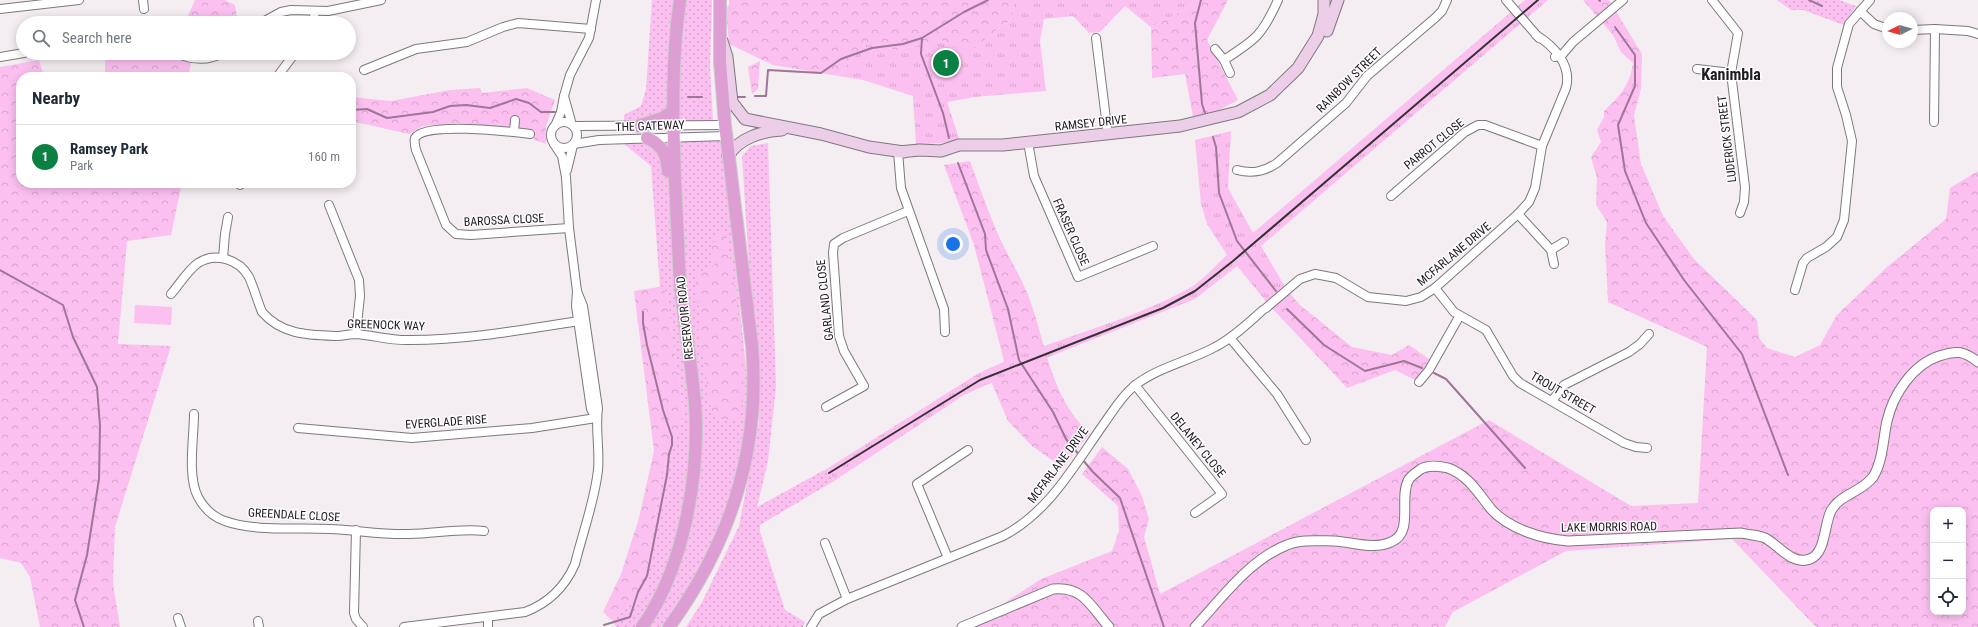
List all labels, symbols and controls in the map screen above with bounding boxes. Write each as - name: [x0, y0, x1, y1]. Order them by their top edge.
- north arrow: [1882, 12, 1918, 48]
- search box: [16, 16, 356, 60]
- icon: search: [30, 27, 52, 49]
- text: Search here: [62, 29, 132, 47]
- street label: RAINBOW STREET: [1313, 44, 1385, 116]
- pin: 1: [933, 48, 959, 78]
- district label: Kanimbla: [1701, 65, 1761, 84]
- text: Nearby: [32, 88, 80, 108]
- street label: LUDERICK STREET: [1715, 95, 1739, 183]
- street label: RAMSEY DRIVE: [1054, 112, 1128, 134]
- street label: PARROT CLOSE: [1401, 116, 1467, 172]
- street label: THE GATEWAY: [615, 118, 686, 134]
- text: Ramsey Park: [70, 140, 148, 158]
- text: 1: [42, 149, 48, 164]
- text: 160 m: [308, 149, 340, 164]
- text: Park: [70, 158, 93, 173]
- street label: FRASER CLOSE: [1050, 196, 1092, 268]
- street label: BAROSSA CLOSE: [463, 211, 545, 229]
- street label: MCFARLANE DRIVE: [1414, 219, 1494, 289]
- your location: [943, 234, 963, 254]
- street label: GARLAND CLOSE: [814, 259, 836, 341]
- street label: RESERVOIR ROAD: [674, 275, 696, 361]
- street label: GREENOCK WAY: [347, 317, 426, 333]
- street label: TROUT STREET: [1528, 369, 1598, 417]
- street label: DELANEY CLOSE: [1168, 410, 1228, 480]
- street label: EVERGLADE RISE: [405, 412, 487, 432]
- street label: MCFARLANE DRIVE: [1025, 424, 1091, 506]
- street label: GREENDALE CLOSE: [247, 506, 341, 524]
- map controls: [1930, 507, 1966, 615]
- button: +: [1930, 507, 1966, 543]
- street label: LAKE MORRIS ROAD: [1561, 519, 1657, 535]
- button: −: [1930, 543, 1966, 579]
- button: locate: [1930, 579, 1966, 615]

